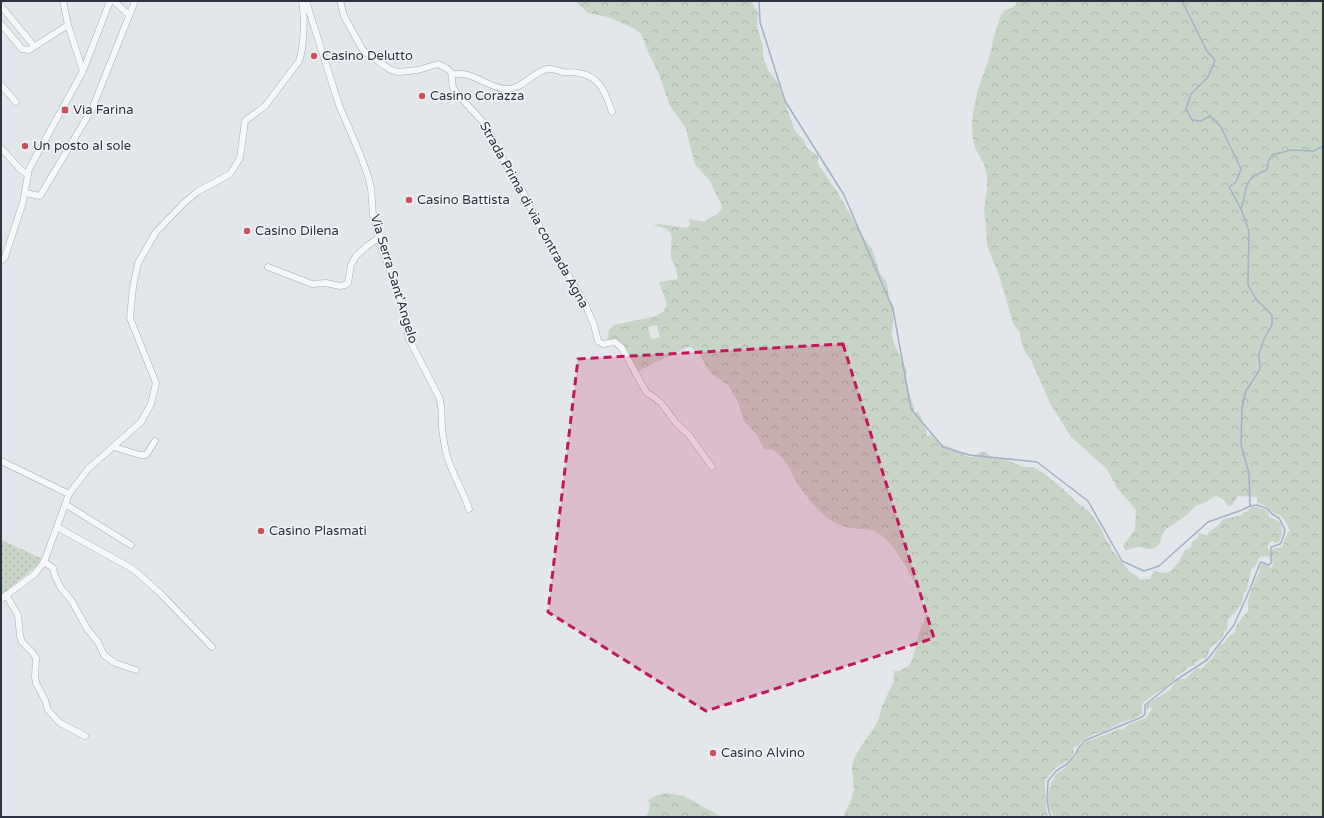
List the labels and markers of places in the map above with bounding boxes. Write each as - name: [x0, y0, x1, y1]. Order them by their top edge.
- place label: Casino Delutto: [322, 48, 413, 64]
- marker: Casino Delutto: [309, 51, 319, 61]
- place label: Casino Corazza: [430, 88, 524, 104]
- marker: Casino Corazza: [417, 91, 427, 101]
- place label: Via Farina: [73, 102, 133, 118]
- marker: Via Farina: [60, 105, 70, 115]
- place label: Un posto al sole: [33, 138, 131, 154]
- marker: Un posto al sole: [20, 141, 30, 151]
- place label: Casino Battista: [417, 192, 510, 208]
- marker: Casino Battista: [404, 195, 414, 205]
- place label: Casino Dilena: [255, 223, 339, 239]
- marker: Casino Dilena: [242, 226, 252, 236]
- place label: Casino Plasmati: [269, 523, 367, 539]
- marker: Casino Plasmati: [256, 526, 266, 536]
- place label: Casino Alvino: [721, 745, 805, 761]
- marker: Casino Alvino: [708, 748, 718, 758]

